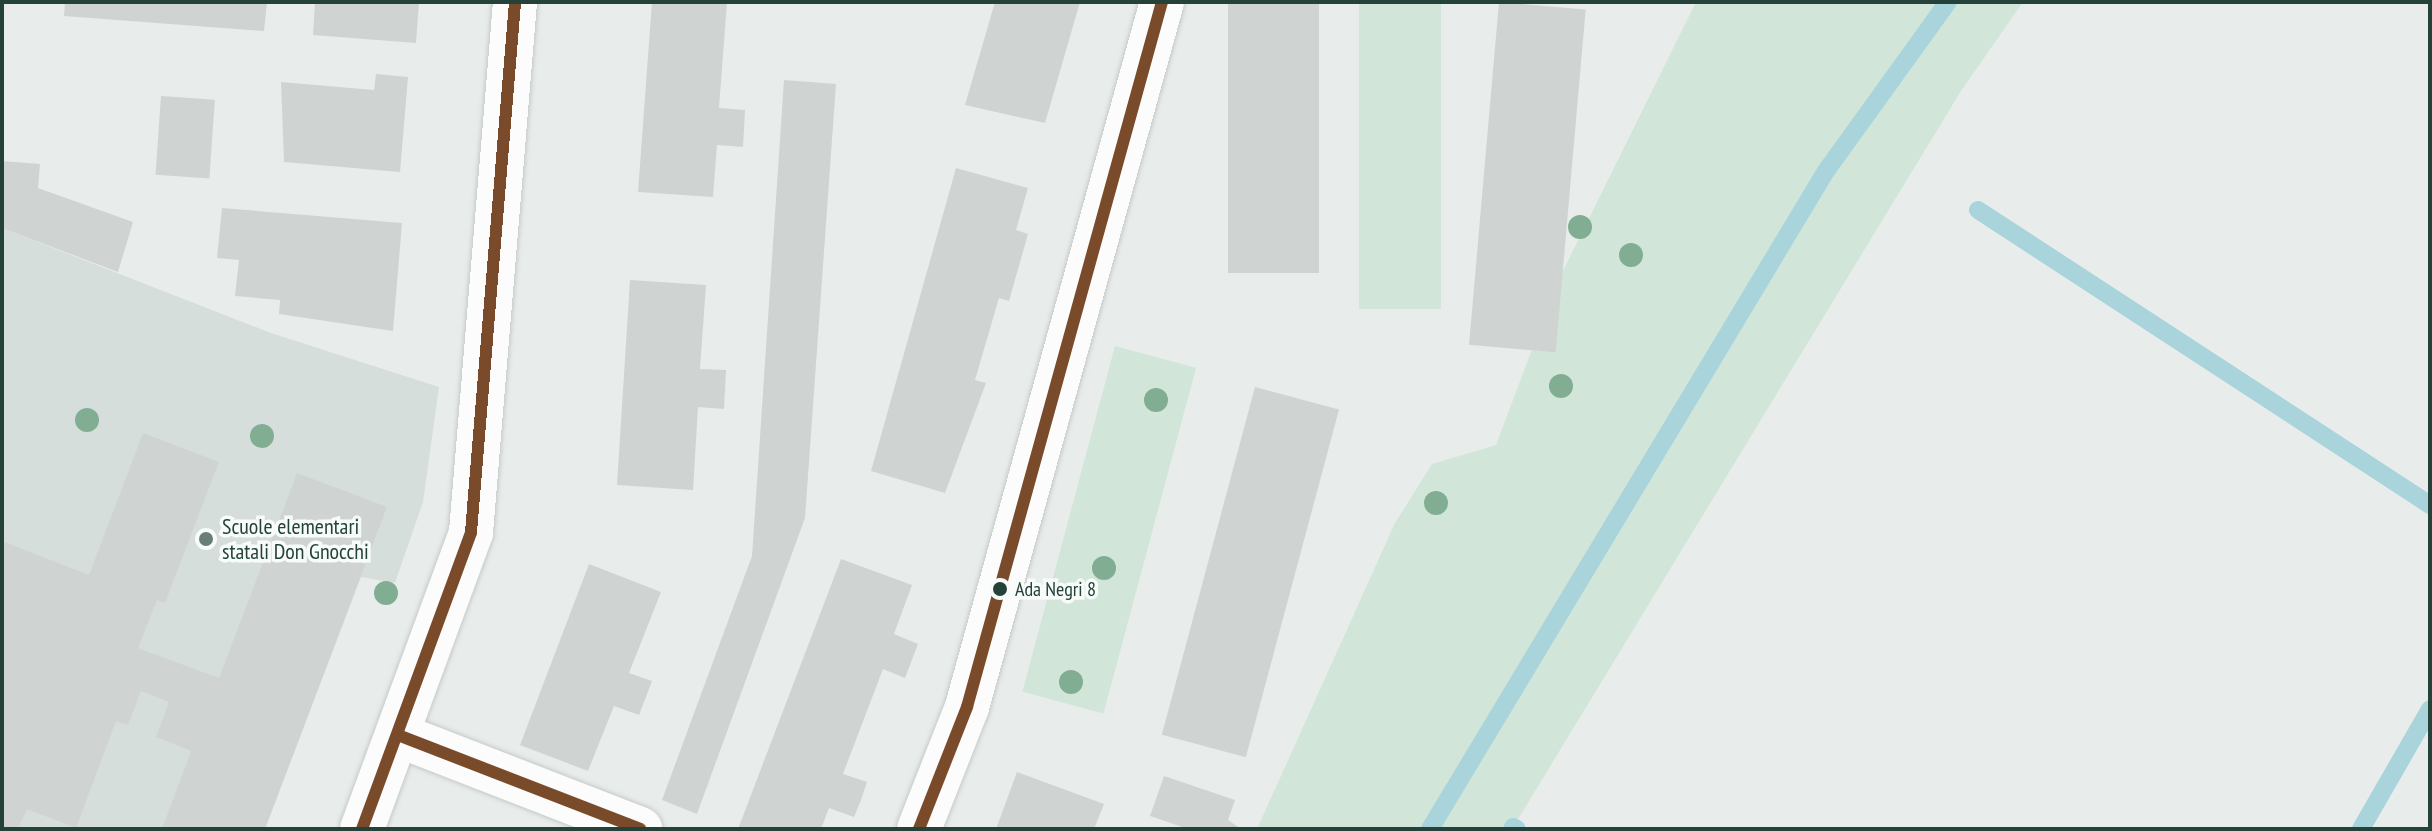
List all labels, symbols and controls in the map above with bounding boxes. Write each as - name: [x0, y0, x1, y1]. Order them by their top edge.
- place label: Scuole elementari statali Don Gnocchi: [222, 513, 369, 564]
- marker: Scuole elementari statali Don Gnocchi: [197, 530, 215, 548]
- place label: Ada Negri 8: [1015, 577, 1096, 601]
- marker: Ada Negri 8: [992, 581, 1008, 597]

